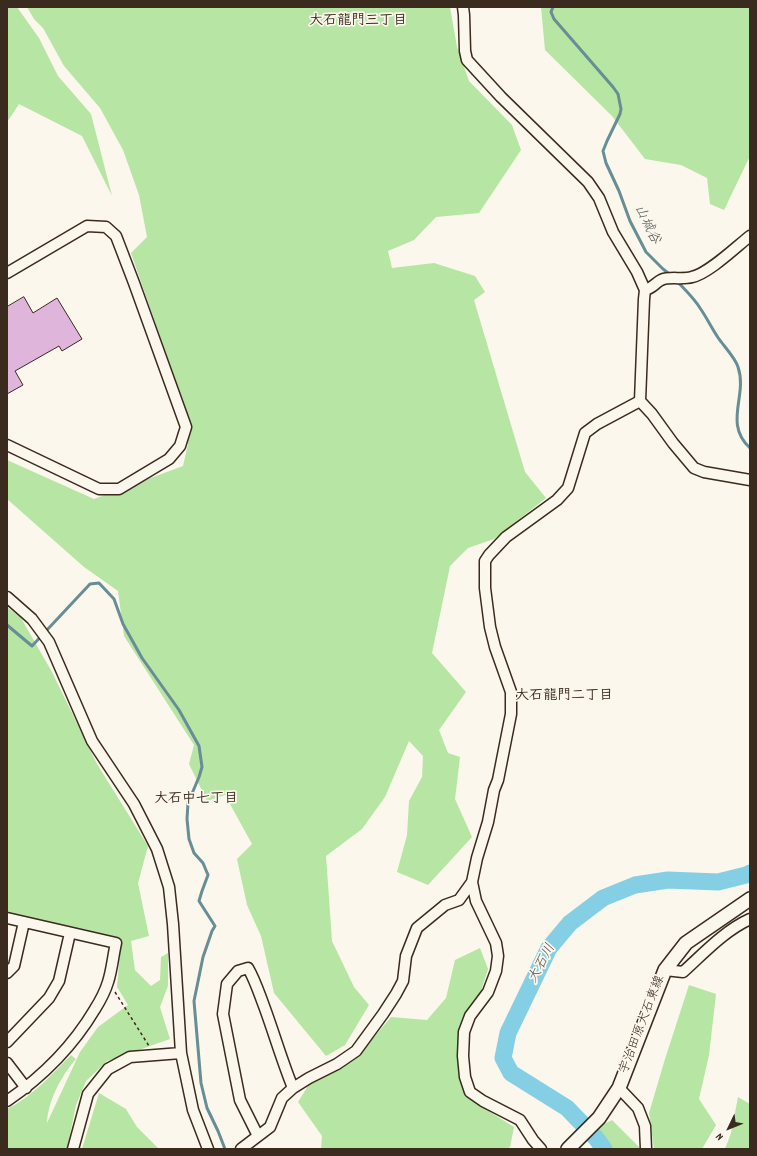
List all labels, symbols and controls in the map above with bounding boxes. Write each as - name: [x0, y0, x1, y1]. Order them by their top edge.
- district label: 大石龍門三丁目: [309, 14, 407, 30]
- water label: 山城谷: [629, 202, 663, 248]
- district label: 大石龍門二丁目: [515, 689, 613, 705]
- district label: 大石中七丁目: [154, 792, 238, 808]
- water label: 大石川: [526, 942, 560, 986]
- street label: 宇治田原大石東線: [617, 974, 669, 1076]
- north arrow: [709, 1108, 749, 1148]
- text: N: [713, 1129, 728, 1144]

